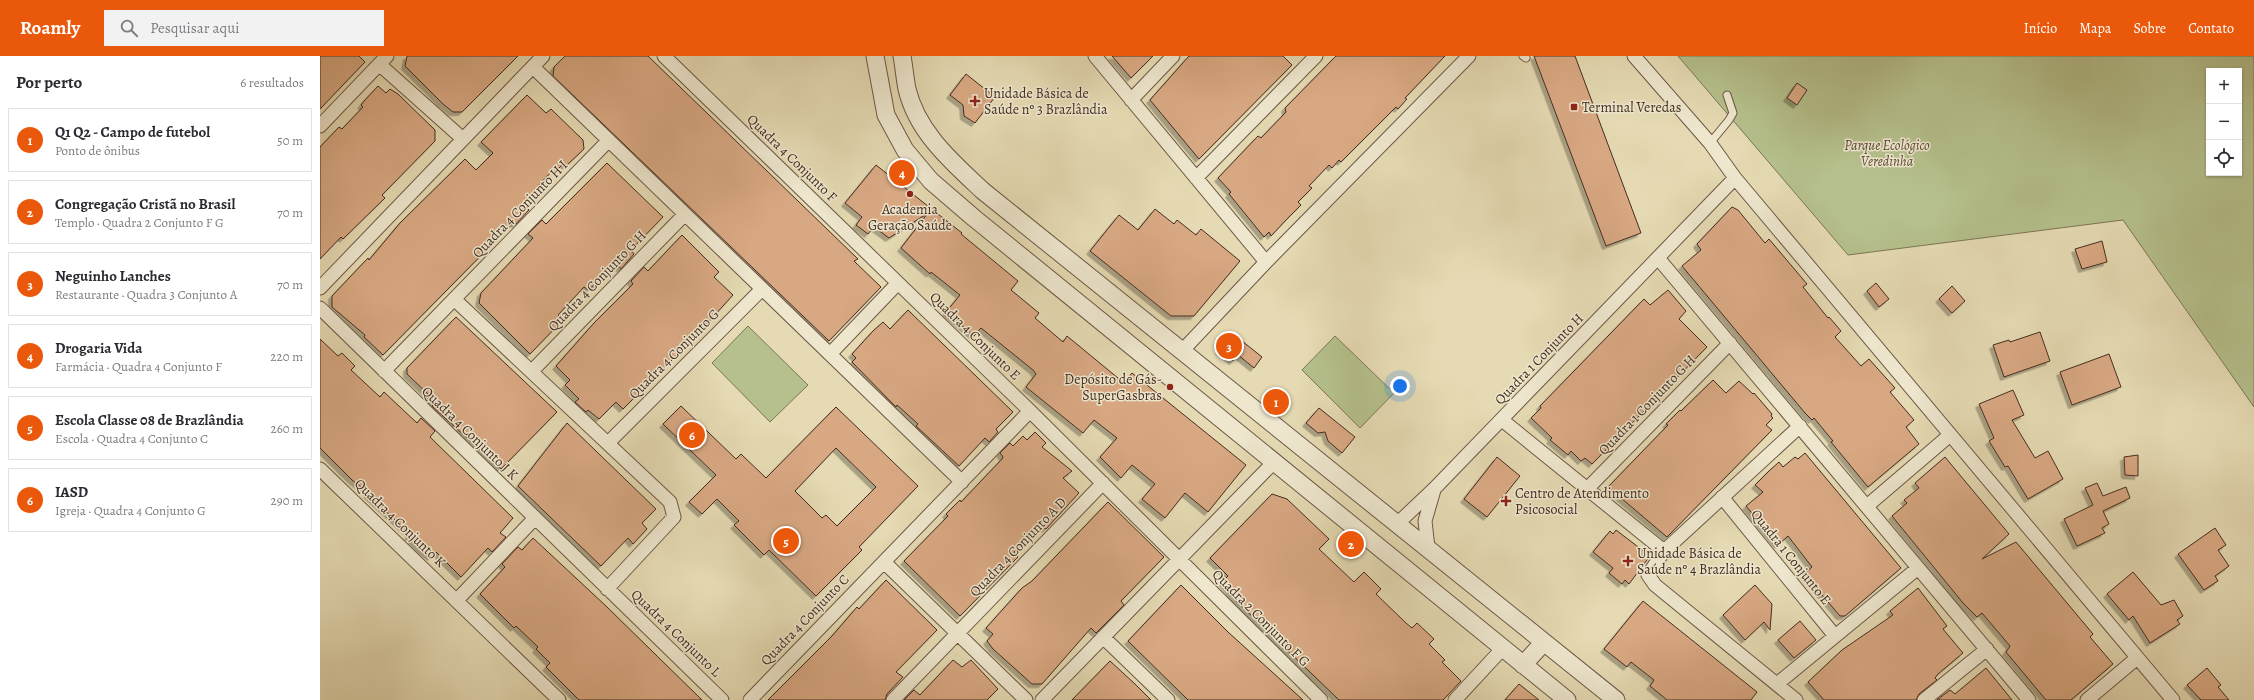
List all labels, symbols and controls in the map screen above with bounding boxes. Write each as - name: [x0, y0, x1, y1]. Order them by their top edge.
- search box: [104, 10, 384, 46]
- text: Roamly: [20, 15, 80, 41]
- icon: search: [118, 17, 140, 39]
- text: Pesquisar aqui: [150, 18, 240, 38]
- text: Início: [2024, 19, 2057, 38]
- text: Mapa: [2079, 19, 2111, 38]
- text: Sobre: [2133, 19, 2166, 38]
- text: Contato: [2188, 19, 2234, 38]
- map controls: [2206, 68, 2242, 176]
- button: +: [2206, 68, 2242, 104]
- text: Por perto: [16, 71, 82, 94]
- text: 6 resultados: [240, 74, 304, 91]
- place label: Unidade Básica de Saúde nº 3 Brazlândia: [984, 84, 1108, 119]
- marker: Unidade Básica de Saúde nº 3 Brazlândia: [969, 95, 981, 107]
- place label: Terminal Veredas: [1582, 98, 1681, 117]
- marker: Terminal Veredas: [1569, 102, 1579, 112]
- button: −: [2206, 104, 2242, 140]
- street label: Quadra 4 Conjunto F: [743, 110, 841, 206]
- text: Q1 Q2 - Campo de futebol: [55, 122, 210, 142]
- text: 1: [28, 132, 32, 149]
- text: 50 m: [277, 132, 303, 149]
- park label: Parque Ecológico Veredinha: [1844, 136, 1930, 171]
- button: locate: [2206, 140, 2242, 176]
- text: Ponto de ônibus: [55, 142, 140, 159]
- street label: Quadra 4 Conjunto H I: [468, 156, 572, 262]
- pin: 4: [889, 158, 915, 188]
- marker: Academia Geração Saúde: [905, 189, 915, 199]
- text: Congregação Cristã no Brasil: [55, 194, 235, 214]
- place label: Academia Geração Saúde: [868, 200, 952, 235]
- text: 2: [27, 204, 33, 221]
- text: 70 m: [277, 204, 303, 221]
- text: Templo · Quadra 2 Conjunto F G: [55, 214, 224, 231]
- street label: Quadra 4 Conjunto G H: [544, 226, 650, 336]
- text: Neguinho Lanches: [55, 266, 171, 286]
- text: 3: [27, 276, 33, 293]
- text: 70 m: [277, 276, 303, 293]
- text: Restaurante · Quadra 3 Conjunto A: [55, 286, 237, 303]
- street label: Quadra 4 Conjunto E: [925, 288, 1025, 384]
- street label: Quadra 4 Conjunto G: [625, 305, 723, 403]
- street label: Quadra 1 Conjunto H: [1490, 309, 1588, 409]
- pin: 3: [1216, 331, 1242, 361]
- text: Drogaria Vida: [55, 338, 143, 358]
- text: 4: [27, 348, 33, 365]
- text: 220 m: [270, 348, 303, 365]
- street label: Quadra 1 Conjunto G H: [1594, 351, 1700, 459]
- text: Farmácia · Quadra 4 Conjunto F: [55, 358, 222, 375]
- place label: Depósito de Gás- SuperGasbras: [1064, 370, 1162, 405]
- your location: [1390, 376, 1410, 396]
- street label: Quadra 4 Conjunto J K: [418, 382, 523, 484]
- marker: Depósito de Gás- SuperGasbras: [1165, 382, 1175, 392]
- pin: 1: [1263, 387, 1289, 417]
- text: Escola Classe 08 de Brazlândia: [55, 410, 244, 430]
- text: 5: [27, 420, 33, 437]
- text: 260 m: [270, 420, 303, 437]
- pin: 6: [679, 420, 705, 450]
- text: Escola · Quadra 4 Conjunto C: [55, 430, 208, 447]
- street label: Quadra 4 Conjunto K: [350, 474, 450, 572]
- text: IASD: [55, 482, 88, 502]
- place label: Centro de Atendimento Psicosocial: [1515, 484, 1649, 519]
- text: 6: [27, 492, 33, 509]
- text: 290 m: [271, 492, 303, 509]
- street label: Quadra 4 Conjunto A D: [965, 493, 1071, 601]
- marker: Centro de Atendimento Psicosocial: [1500, 495, 1512, 507]
- text: Igreja · Quadra 4 Conjunto G: [55, 502, 206, 519]
- street label: Quadra 1 Conjunto E: [1746, 505, 1836, 609]
- pin: 5: [773, 526, 799, 556]
- pin: 2: [1338, 529, 1364, 559]
- place label: Unidade Básica de Saúde nº 4 Brazlândia: [1637, 544, 1762, 579]
- marker: Unidade Básica de Saúde nº 4 Brazlândia: [1622, 555, 1634, 567]
- street label: Quadra 2 Conjunto F G: [1208, 565, 1314, 671]
- street label: Quadra 4 Conjunto C: [756, 570, 854, 670]
- street label: Quadra 4 Conjunto L: [627, 585, 726, 682]

